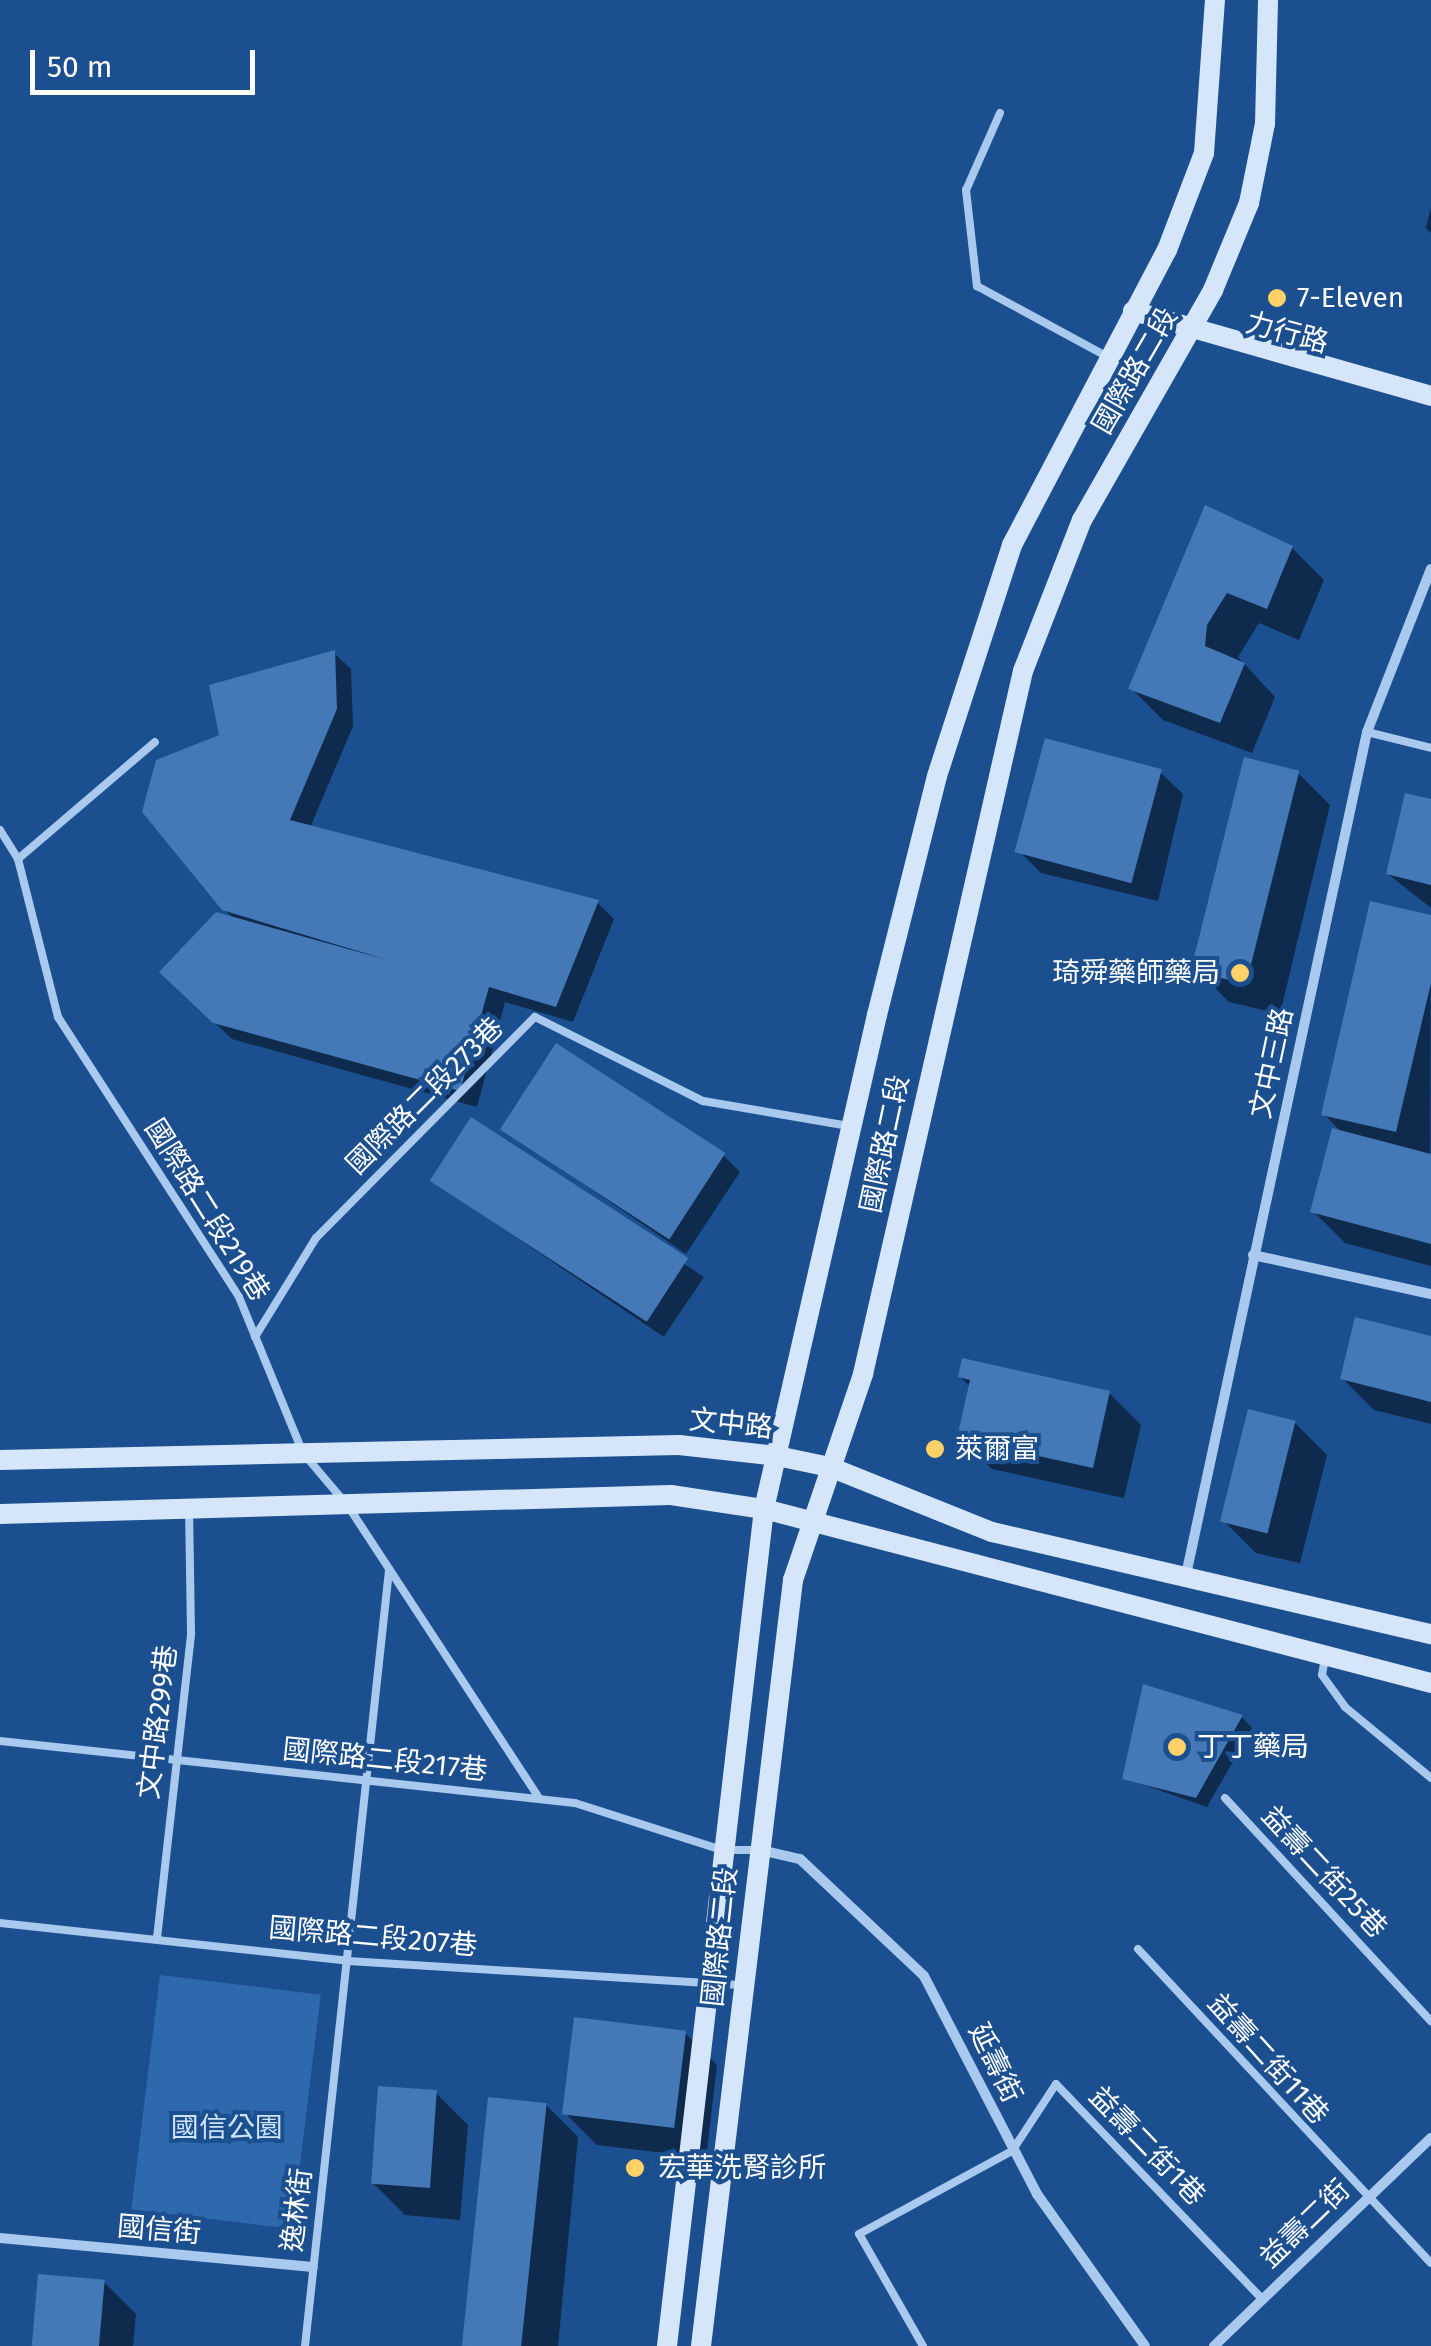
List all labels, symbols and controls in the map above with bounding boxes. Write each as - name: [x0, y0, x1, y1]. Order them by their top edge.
- scale bar: [35, 30, 260, 92]
- text: 50 m: [47, 49, 112, 85]
- place label: 7-Eleven: [1297, 281, 1404, 315]
- marker: 7-Eleven: [1266, 287, 1288, 309]
- street label: 國際路二段: [1085, 302, 1185, 440]
- street label: 力行路: [1242, 306, 1332, 360]
- place label: 琦舜藥師藥局: [1052, 956, 1220, 990]
- marker: 琦舜藥師藥局: [1229, 962, 1251, 984]
- street label: 文中三路: [1244, 1005, 1300, 1121]
- street label: 國際路二段273巷: [340, 1011, 510, 1181]
- street label: 國際路二段: [854, 1072, 916, 1216]
- street label: 國際路二段219巷: [138, 1113, 276, 1307]
- street label: 文中路: [687, 1403, 775, 1445]
- place label: 萊爾富: [955, 1432, 1039, 1466]
- marker: 萊爾富: [924, 1438, 946, 1460]
- street label: 文中路299巷: [132, 1643, 184, 1801]
- place label: 丁丁藥局: [1197, 1730, 1309, 1764]
- street label: 國際路二段217巷: [281, 1733, 489, 1787]
- marker: 丁丁藥局: [1166, 1736, 1188, 1758]
- street label: 益壽二街25巷: [1254, 1799, 1394, 1945]
- street label: 國際路二段: [696, 1866, 744, 2008]
- street label: 國際路二段207巷: [267, 1911, 479, 1963]
- street label: 益壽二街11巷: [1201, 1987, 1335, 2131]
- street label: 延壽街: [961, 2018, 1029, 2108]
- street label: 益壽二街1巷: [1082, 2080, 1212, 2212]
- park label: 國信公園: [171, 2111, 283, 2145]
- place label: 宏華洗腎診所: [658, 2151, 826, 2185]
- marker: 宏華洗腎診所: [622, 2155, 648, 2181]
- street label: 逸林街: [275, 2166, 319, 2254]
- street label: 益壽二街: [1253, 2173, 1357, 2275]
- street label: 國信街: [116, 2210, 202, 2250]

